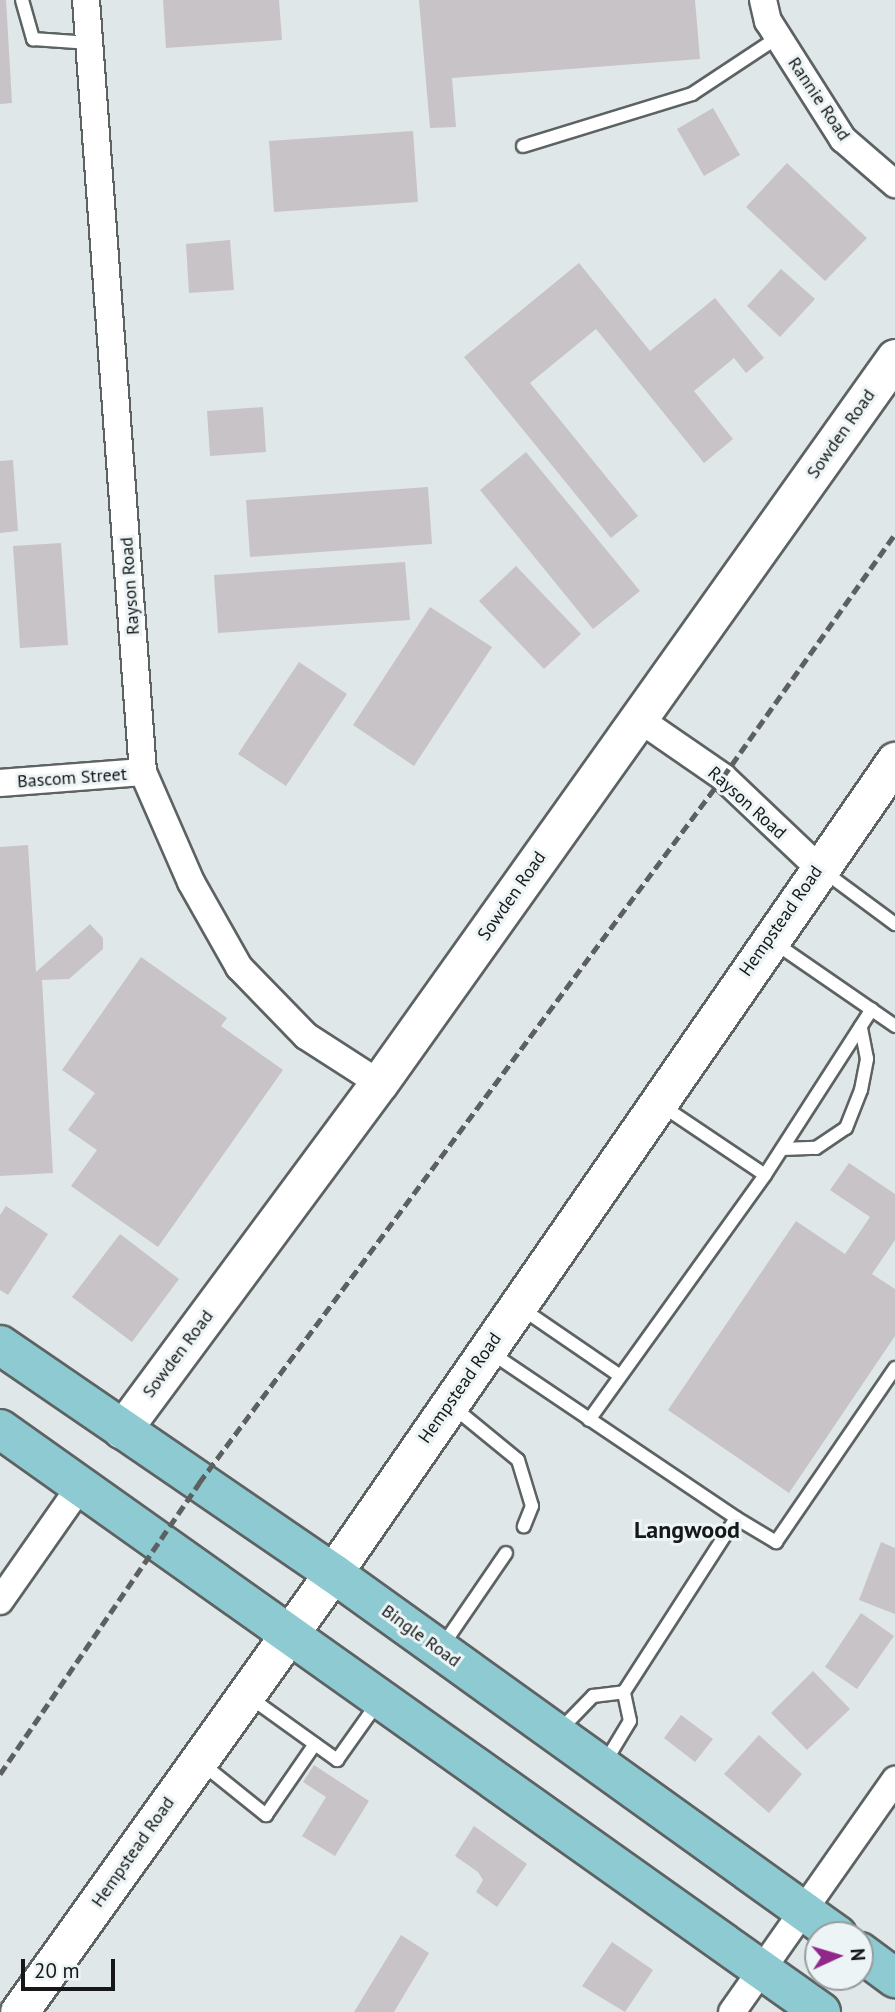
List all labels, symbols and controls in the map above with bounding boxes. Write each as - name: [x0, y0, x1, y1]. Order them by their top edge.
- street label: Rannie Road: [783, 53, 855, 145]
- street label: Sowden Road: [802, 385, 880, 483]
- street label: Rayson Road: [116, 536, 144, 636]
- street label: Rayson Road: [703, 762, 791, 844]
- street label: Bascom Street: [16, 763, 128, 793]
- street label: Sowden Road: [473, 847, 551, 945]
- street label: Hempstead Road: [735, 862, 827, 980]
- street label: Sowden Road: [138, 1306, 218, 1402]
- street label: Hempstead Road: [414, 1329, 506, 1447]
- district label: Langwood: [634, 1516, 740, 1544]
- street label: Bingle Road: [377, 1600, 465, 1672]
- street label: Hempstead Road: [87, 1793, 179, 1911]
- north arrow: [804, 1921, 874, 1991]
- scale bar: [24, 1946, 119, 1990]
- text: N: [846, 1948, 870, 1962]
- text: 20 m: [34, 1957, 80, 1984]

